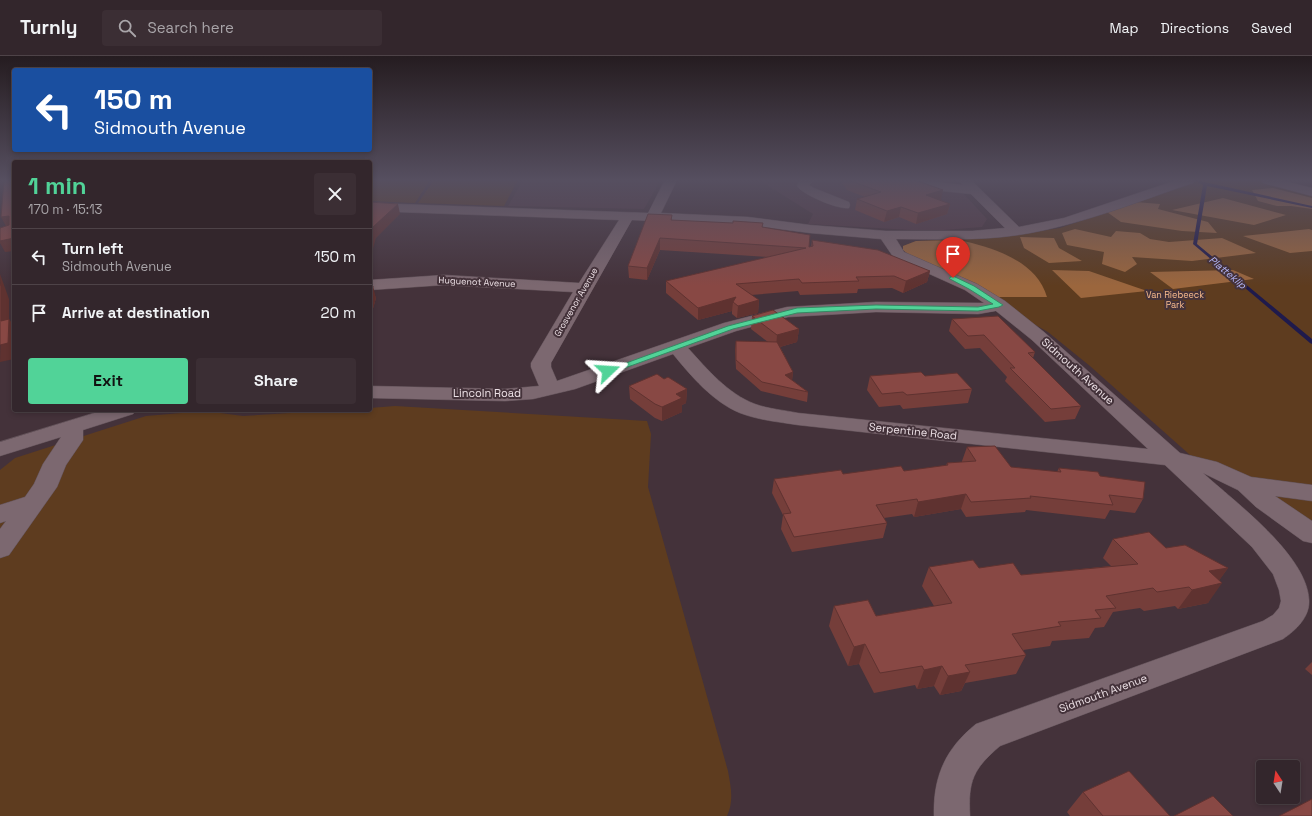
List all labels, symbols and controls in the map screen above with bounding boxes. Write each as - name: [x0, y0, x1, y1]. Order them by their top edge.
- search box: [102, 10, 382, 46]
- text: Turnly: [20, 15, 78, 40]
- icon: search: [116, 17, 138, 39]
- text: Search here: [148, 18, 234, 37]
- text: Map: [1109, 19, 1139, 37]
- text: Directions: [1161, 19, 1229, 37]
- text: Saved: [1251, 19, 1292, 37]
- text: 150 m: [94, 81, 173, 117]
- icon: left: [28, 84, 80, 136]
- text: Sidmouth Avenue: [94, 116, 246, 139]
- text: 1 min: [28, 170, 87, 201]
- button: close: [314, 173, 356, 215]
- text: 170 m · 15:13: [28, 201, 102, 218]
- pin: [936, 237, 970, 278]
- text: Turn left: [62, 239, 124, 258]
- icon: arrive: [942, 243, 964, 265]
- icon: left: [28, 246, 50, 268]
- text: 150 m: [314, 247, 356, 266]
- water label: Platteklip: [1206, 253, 1249, 292]
- text: Sidmouth Avenue: [62, 258, 172, 275]
- street label: Grosvenor Avenue: [551, 265, 601, 339]
- street label: Huguenot Avenue: [438, 274, 516, 290]
- park label: Van Riebeeck Park: [1146, 289, 1204, 311]
- icon: arrive: [28, 302, 50, 324]
- text: Arrive at destination: [62, 303, 210, 322]
- text: 20 m: [321, 303, 356, 322]
- street label: Sidmouth Avenue: [1039, 335, 1117, 407]
- position arrow: [587, 350, 629, 392]
- button: Exit: [28, 358, 188, 404]
- button: Share: [196, 358, 356, 404]
- street label: Lincoln Road: [453, 386, 521, 400]
- street label: Serpentine Road: [868, 419, 958, 443]
- street label: Sidmouth Avenue: [1057, 671, 1149, 715]
- north arrow: [1256, 760, 1300, 804]
- map controls: [1256, 760, 1300, 804]

